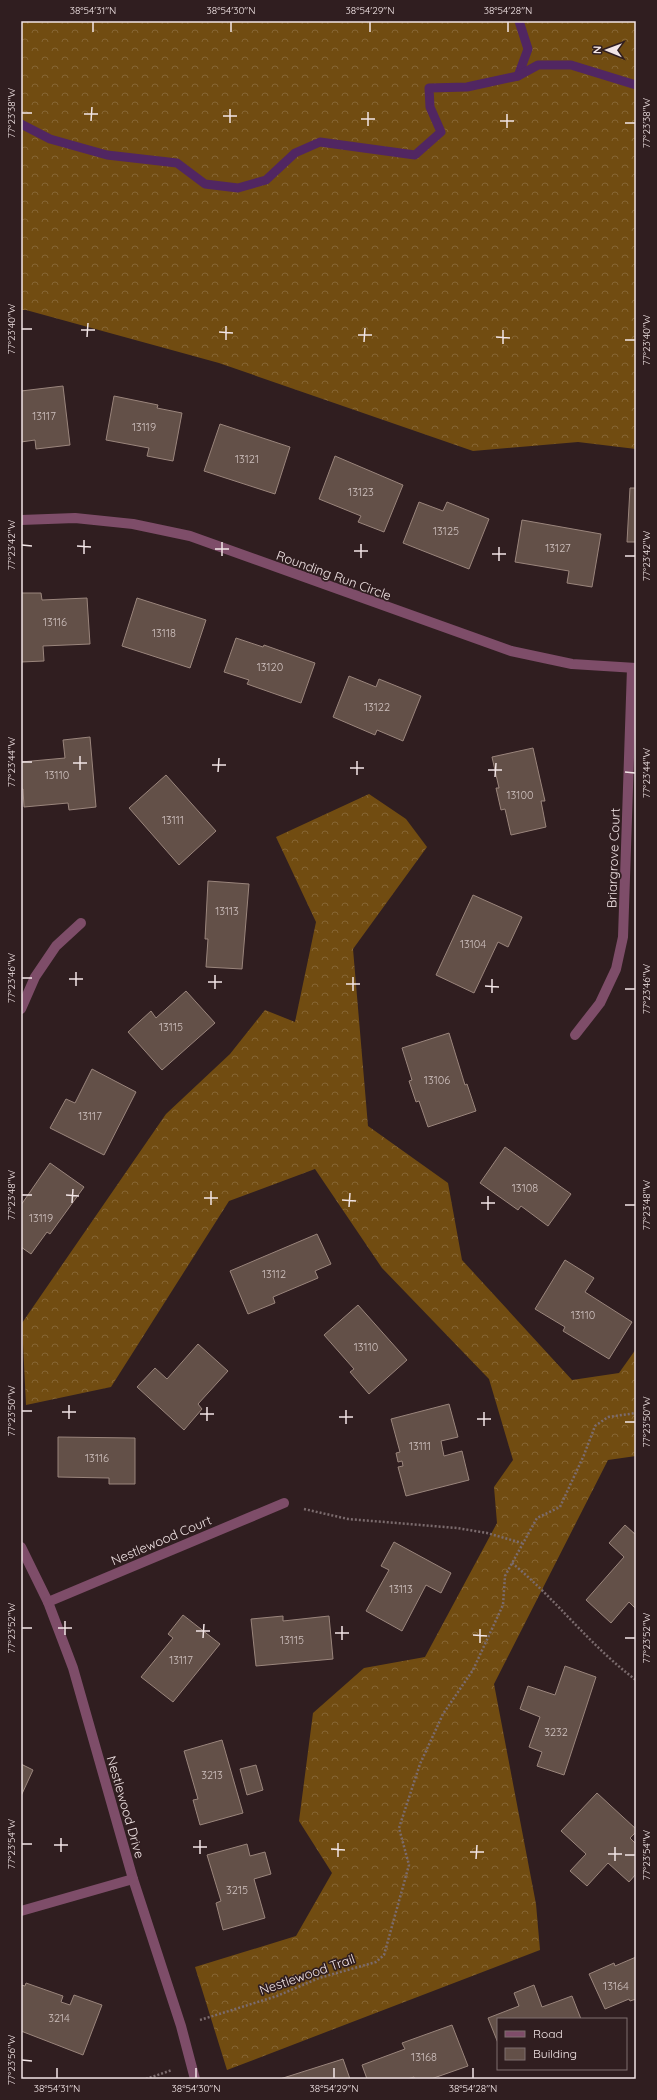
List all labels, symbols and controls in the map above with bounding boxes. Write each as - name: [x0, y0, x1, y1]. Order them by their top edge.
- text: 38°54'31"N: [70, 4, 116, 17]
- text: 38°54'30"N: [207, 4, 255, 17]
- text: 38°54'29"N: [346, 4, 394, 17]
- text: 38°54'28"N: [484, 4, 532, 17]
- north arrow: [587, 30, 627, 70]
- text: N: [590, 46, 604, 54]
- text: 77°23'38"W: [5, 87, 18, 138]
- text: 77°23'38"W: [640, 97, 653, 148]
- text: 77°23'40"W: [5, 303, 18, 355]
- text: 77°23'40"W: [640, 314, 653, 366]
- house number: 13117: [32, 409, 56, 423]
- house number: 13119: [132, 420, 156, 434]
- house number: 13121: [235, 452, 259, 466]
- house number: 13123: [348, 485, 374, 499]
- text: 77°23'42"W: [5, 519, 18, 570]
- house number: 13125: [433, 524, 459, 538]
- text: 77°23'42"W: [640, 530, 653, 581]
- house number: 13127: [545, 541, 571, 555]
- street label: Rounding Run Circle: [274, 547, 394, 603]
- house number: 13116: [43, 615, 67, 629]
- house number: 13118: [152, 626, 176, 640]
- house number: 13120: [257, 660, 283, 674]
- house number: 13122: [364, 700, 390, 714]
- text: 77°23'44"W: [5, 737, 18, 787]
- text: 77°23'44"W: [640, 748, 653, 798]
- house number: 13110: [45, 768, 69, 782]
- house number: 13100: [507, 788, 534, 802]
- street label: Briargrove Court: [603, 808, 623, 908]
- house number: 13111: [162, 813, 184, 827]
- house number: 13113: [215, 904, 239, 918]
- house number: 13104: [460, 937, 486, 951]
- text: 77°23'46"W: [5, 952, 18, 1003]
- text: 77°23'46"W: [640, 963, 653, 1014]
- house number: 13115: [159, 1020, 183, 1034]
- house number: 13106: [424, 1073, 450, 1087]
- house number: 13117: [78, 1109, 102, 1123]
- text: 77°23'48"W: [5, 1169, 18, 1220]
- text: 77°23'48"W: [640, 1179, 653, 1230]
- house number: 13108: [512, 1181, 538, 1195]
- house number: 13119: [29, 1211, 53, 1225]
- house number: 13112: [262, 1267, 286, 1281]
- house number: 13110: [571, 1308, 595, 1322]
- house number: 13110: [354, 1340, 378, 1354]
- text: 77°23'50"W: [5, 1385, 18, 1437]
- text: 77°23'50"W: [640, 1396, 653, 1448]
- house number: 13111: [409, 1439, 431, 1453]
- house number: 13116: [85, 1451, 109, 1465]
- street label: Nestlewood Court: [108, 1512, 214, 1568]
- house number: 13113: [389, 1582, 413, 1596]
- text: 77°23'52"W: [5, 1602, 18, 1653]
- text: 77°23'52"W: [640, 1612, 653, 1663]
- house number: 13115: [280, 1633, 304, 1647]
- house number: 13117: [169, 1653, 193, 1667]
- house number: 3232: [544, 1725, 568, 1739]
- street label: Nestlewood Drive: [104, 1754, 148, 1860]
- house number: 3213: [201, 1768, 223, 1782]
- text: 77°23'54"W: [5, 1818, 18, 1869]
- text: 77°23'54"W: [640, 1829, 653, 1880]
- house number: 3215: [226, 1883, 248, 1897]
- street label: Nestlewood Trail: [257, 1950, 357, 1998]
- house number: 13164: [603, 1979, 629, 1993]
- house number: 3214: [48, 2011, 70, 2025]
- legend: [497, 2018, 627, 2070]
- text: Road: [533, 2026, 563, 2041]
- text: 77°23'56"W: [5, 2034, 18, 2085]
- text: Building: [533, 2046, 577, 2061]
- house number: 13168: [411, 2050, 437, 2064]
- text: 38°54'31"N: [34, 2082, 80, 2095]
- text: 38°54'30"N: [172, 2082, 220, 2095]
- text: 38°54'29"N: [310, 2082, 358, 2095]
- text: 38°54'28"N: [449, 2082, 497, 2095]

